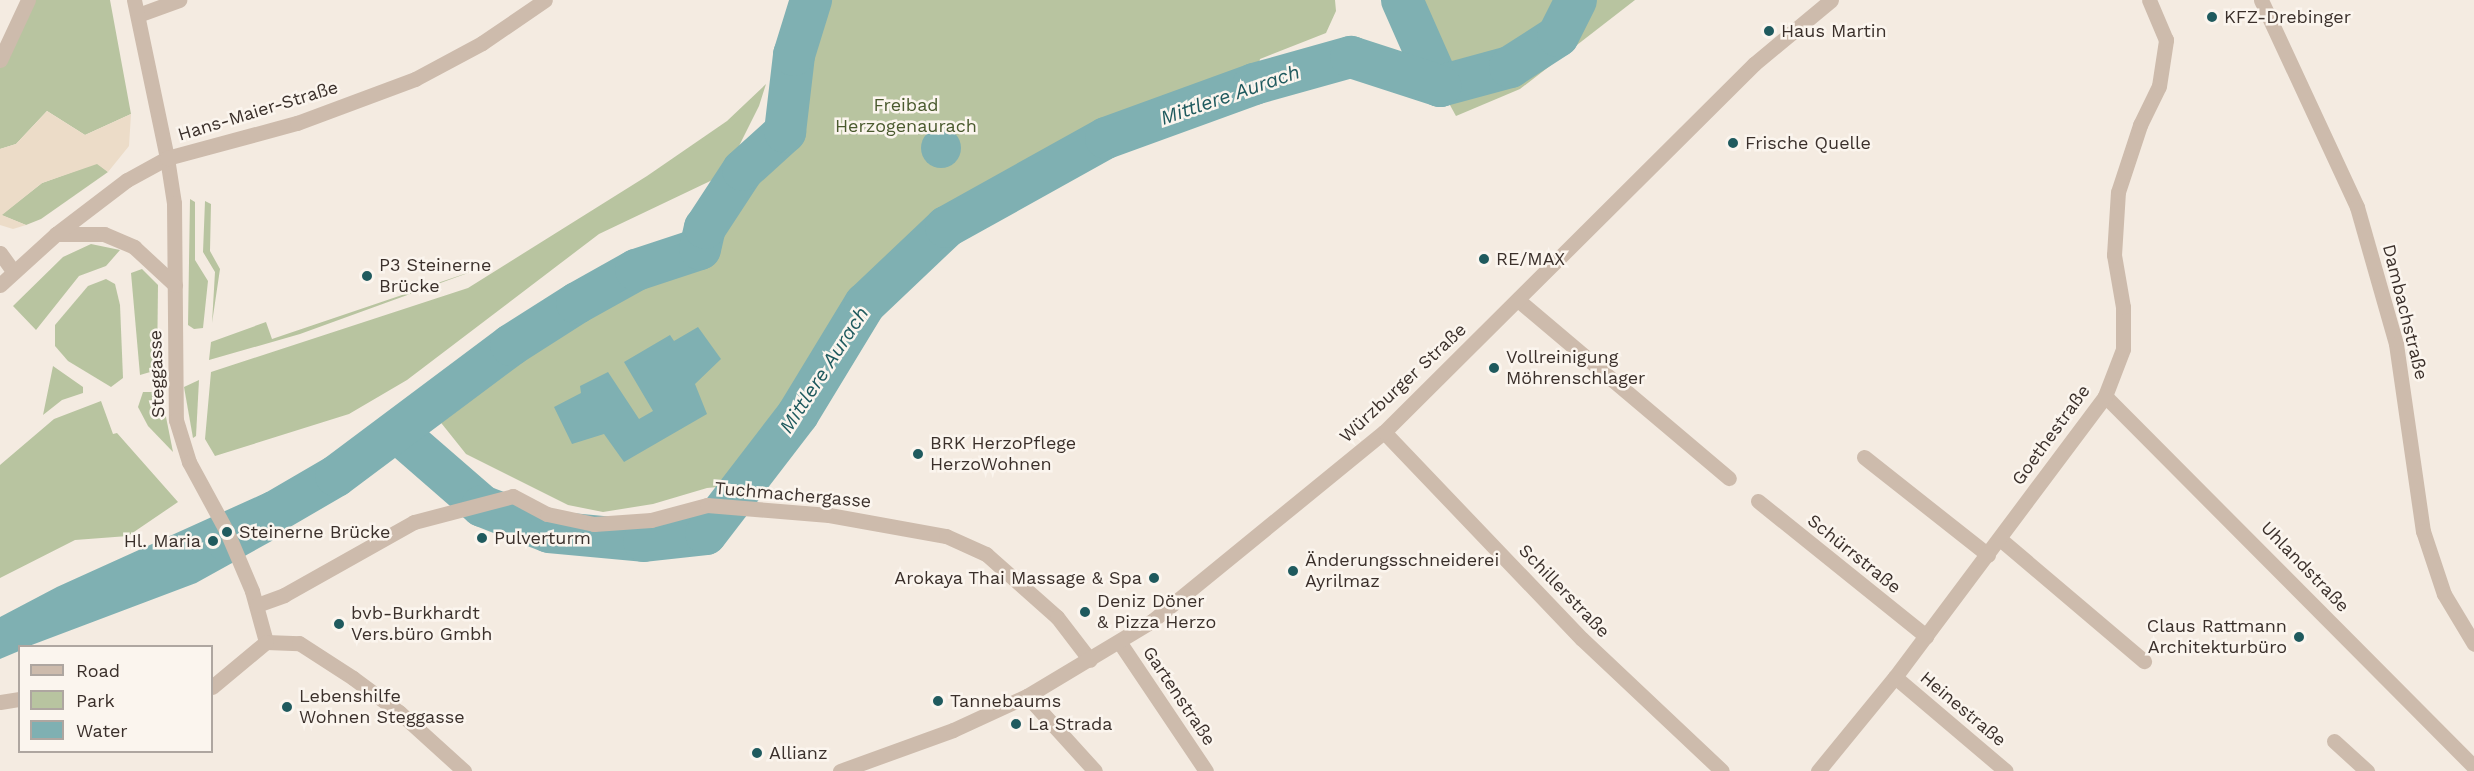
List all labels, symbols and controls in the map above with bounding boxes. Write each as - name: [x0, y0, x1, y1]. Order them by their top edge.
- place label: KFZ-Drebinger: [2224, 6, 2351, 28]
- marker: KFZ-Drebinger: [2205, 10, 2219, 24]
- place label: Haus Martin: [1781, 20, 1887, 42]
- marker: Haus Martin: [1762, 24, 1776, 38]
- water label: Mittlere Aurach: [1157, 60, 1303, 130]
- street label: Hans-Maier-Straße: [175, 76, 341, 146]
- park label: Freibad Herzogenaurach: [835, 95, 977, 138]
- place label: Frische Quelle: [1745, 132, 1871, 154]
- marker: Frische Quelle: [1726, 136, 1740, 150]
- street label: Dambachstraße: [2378, 242, 2432, 382]
- place label: RE/MAX: [1496, 248, 1565, 270]
- marker: RE/MAX: [1477, 252, 1491, 266]
- place label: P3 Steinerne Brücke: [379, 255, 491, 298]
- marker: P3 Steinerne Brücke: [360, 269, 374, 283]
- water label: Mittlere Aurach: [774, 302, 874, 438]
- street label: Würzburger Straße: [1335, 319, 1471, 447]
- street label: Steggasse: [145, 330, 169, 418]
- place label: Vollreinigung Möhrenschlager: [1506, 347, 1645, 389]
- marker: Vollreinigung Möhrenschlager: [1487, 361, 1501, 375]
- street label: Goethestraße: [2007, 381, 2095, 489]
- place label: BRK HerzoPflege HerzoWohnen: [930, 433, 1076, 476]
- marker: BRK HerzoPflege HerzoWohnen: [911, 447, 925, 461]
- street label: Tuchmachergasse: [714, 477, 872, 513]
- street label: Schürrstraße: [1803, 510, 1905, 598]
- street label: Uhlandstraße: [2256, 517, 2354, 617]
- place label: Steinerne Brücke: [239, 521, 390, 543]
- marker: Steinerne Brücke: [220, 525, 234, 539]
- place label: Pulverturm: [494, 527, 591, 549]
- place label: Hl. Maria: [124, 530, 201, 552]
- marker: Pulverturm: [475, 531, 489, 545]
- marker: Hl. Maria: [206, 534, 220, 548]
- street label: Schillerstraße: [1514, 540, 1614, 642]
- place label: Änderungsschneiderei Ayrilmaz: [1305, 550, 1499, 592]
- marker: Änderungsschneiderei Ayrilmaz: [1286, 564, 1300, 578]
- place label: Arokaya Thai Massage & Spa: [893, 567, 1142, 589]
- marker: Arokaya Thai Massage & Spa: [1147, 571, 1161, 585]
- place label: Deniz Döner & Pizza Herzo: [1097, 591, 1217, 634]
- place label: bvb-Burkhardt Vers.büro Gmbh: [351, 603, 492, 646]
- marker: Deniz Döner & Pizza Herzo: [1078, 605, 1092, 619]
- place label: Claus Rattmann Architekturbüro: [2147, 616, 2287, 658]
- marker: bvb-Burkhardt Vers.büro Gmbh: [332, 617, 346, 631]
- marker: Claus Rattmann Architekturbüro: [2292, 630, 2306, 644]
- street label: Gartenstraße: [1138, 642, 1220, 750]
- legend: [18, 645, 213, 753]
- text: Road: [76, 660, 120, 681]
- street label: Heinestraße: [1916, 667, 2010, 751]
- place label: Lebenshilfe Wohnen Steggasse: [299, 686, 465, 728]
- text: Park: [76, 690, 115, 711]
- place label: Tannebaums: [950, 690, 1061, 712]
- marker: Tannebaums: [931, 694, 945, 708]
- marker: Lebenshilfe Wohnen Steggasse: [280, 700, 294, 714]
- place label: La Strada: [1028, 713, 1113, 735]
- marker: La Strada: [1009, 717, 1023, 731]
- text: Water: [76, 720, 128, 741]
- place label: Allianz: [769, 742, 828, 764]
- marker: Allianz: [750, 746, 764, 760]

